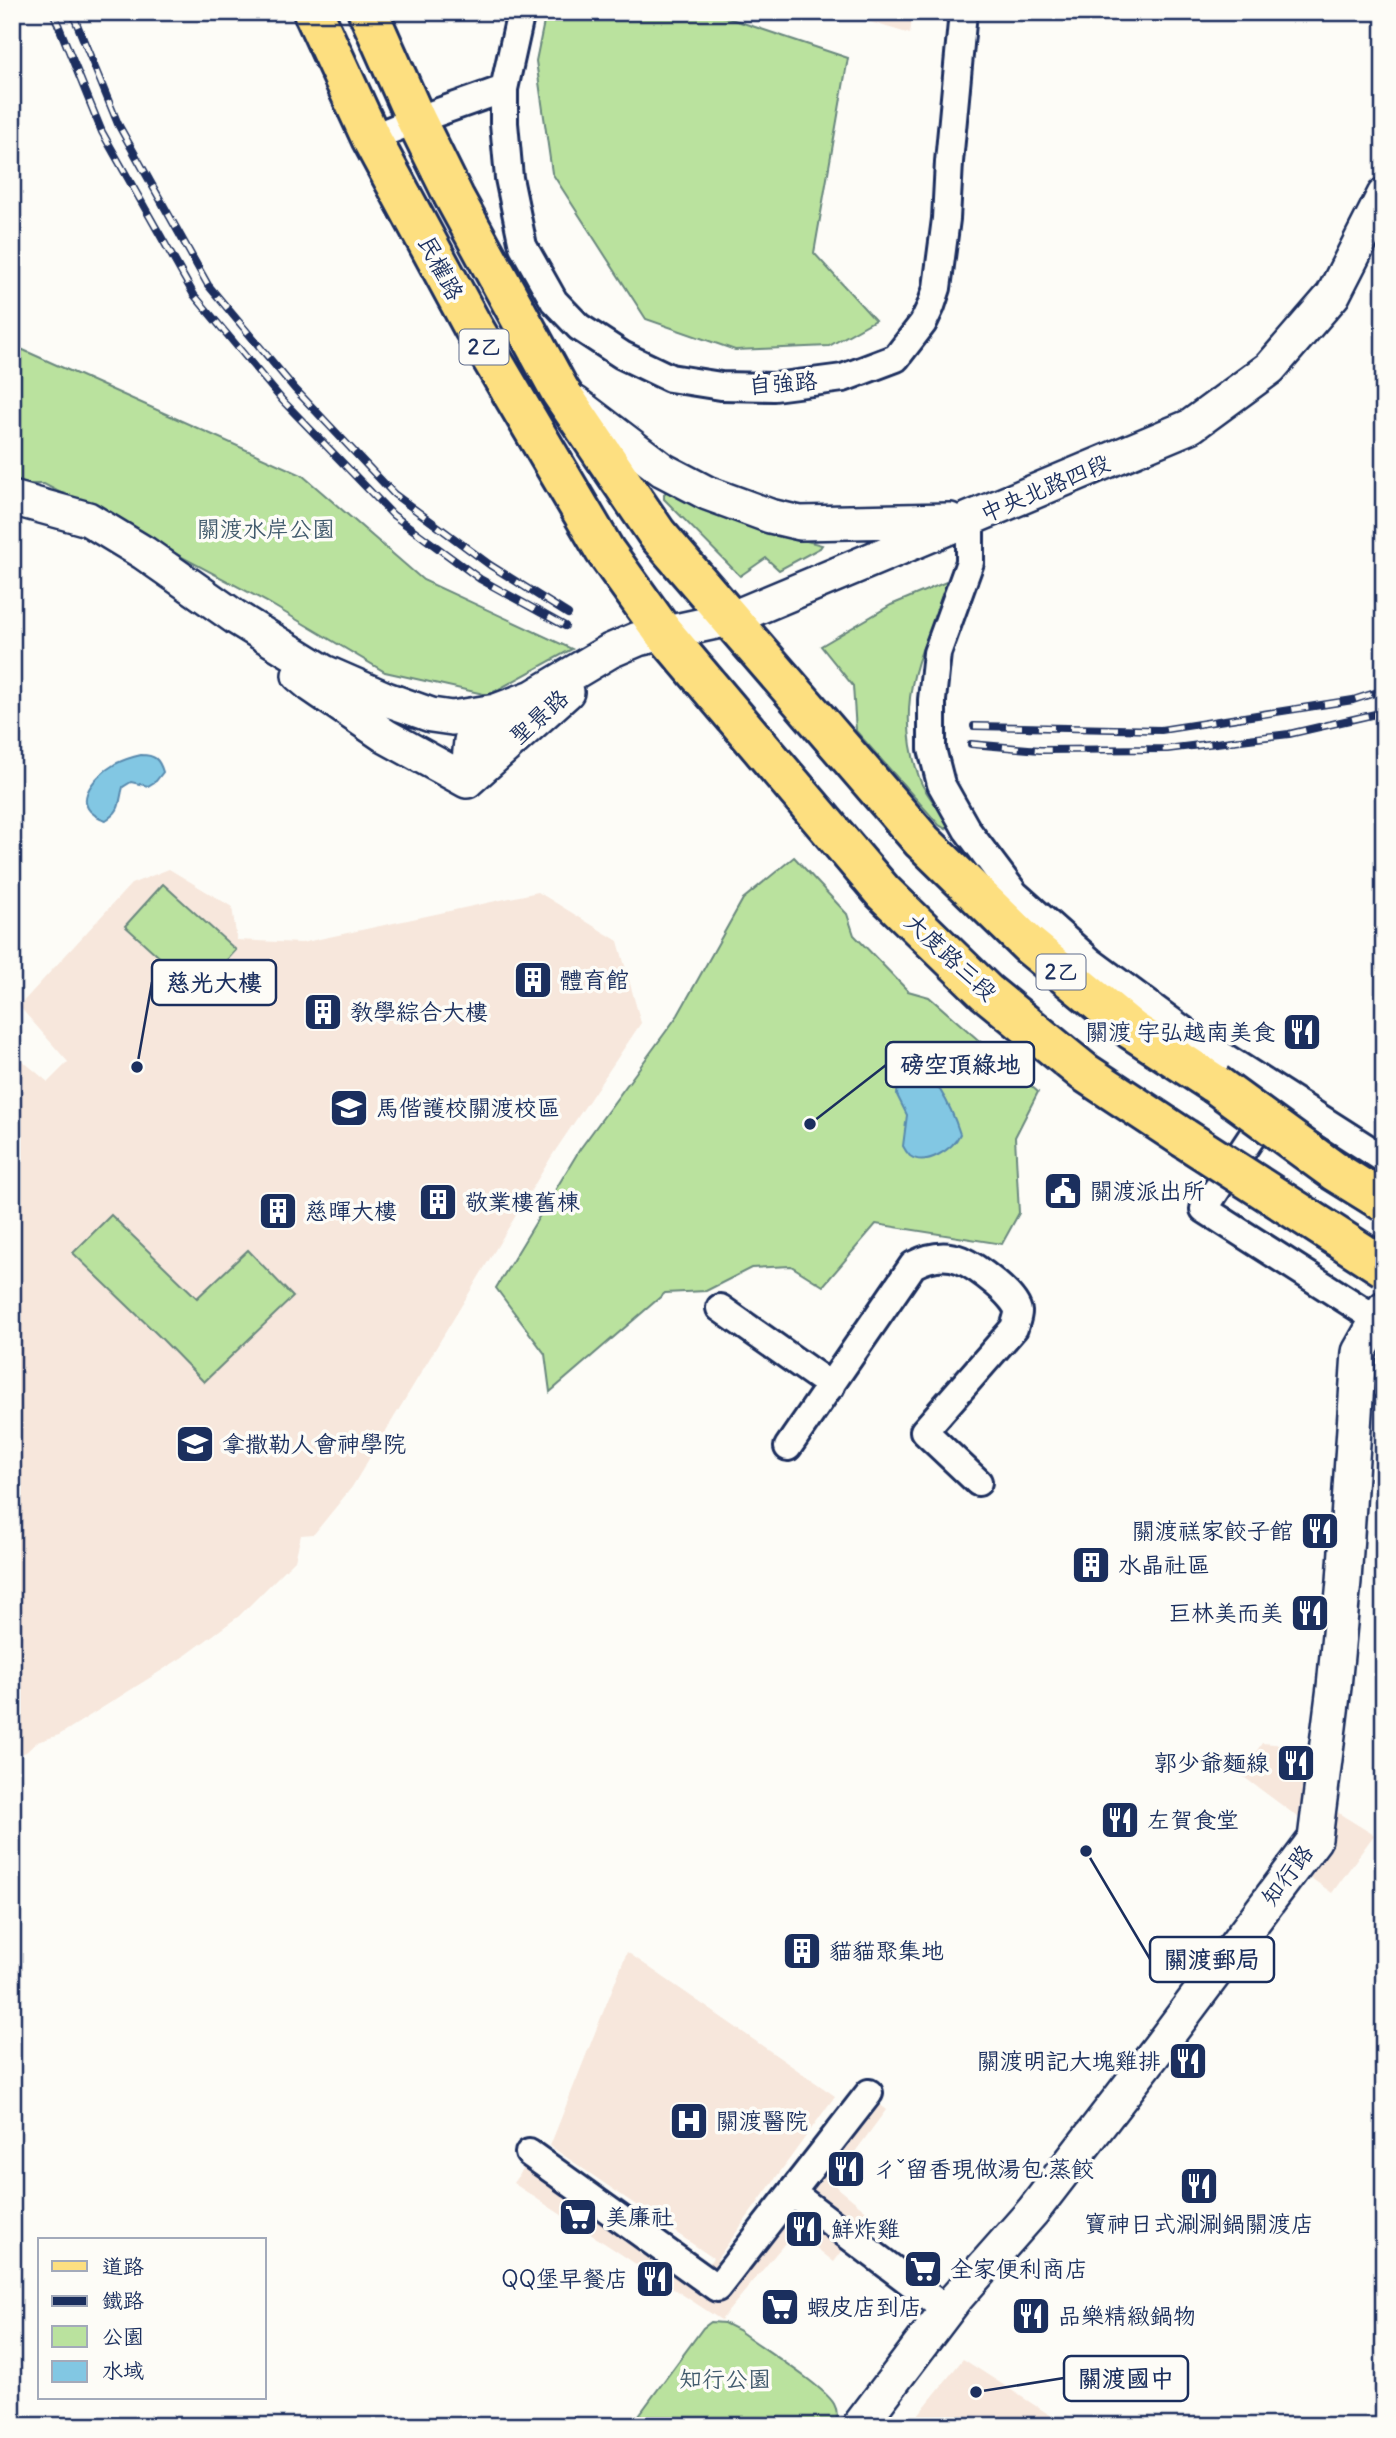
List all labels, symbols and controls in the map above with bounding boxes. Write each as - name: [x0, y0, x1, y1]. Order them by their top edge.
- street label: 民權路: [412, 230, 470, 305]
- road number: 2乙: [460, 330, 508, 364]
- street label: 自強路: [748, 366, 818, 399]
- street label: 中央北路四段: [976, 447, 1114, 528]
- park label: 關渡水岸公園: [197, 514, 335, 543]
- street label: 聖景路: [503, 683, 574, 750]
- street label: 大度路三段: [899, 907, 1003, 1006]
- road number: 2乙: [1036, 954, 1086, 990]
- building icon: 體育館: [512, 959, 554, 1001]
- callout: 慈光大樓: [152, 960, 276, 1005]
- place label: 體育館: [560, 965, 629, 994]
- text: 慈光大樓: [166, 967, 262, 997]
- building icon: 教學綜合大樓: [302, 991, 344, 1033]
- place label: 教學綜合大樓: [350, 997, 488, 1026]
- restaurant icon: 關渡 宇弘越南美食: [1281, 1011, 1323, 1053]
- place label: 關渡 宇弘越南美食: [1086, 1017, 1275, 1046]
- callout: 磅空頂綠地: [886, 1042, 1034, 1087]
- text: 磅空頂綠地: [900, 1049, 1020, 1079]
- school or university icon: 馬偕護校關渡校區: [328, 1087, 370, 1129]
- place label: 馬偕護校關渡校區: [376, 1093, 560, 1122]
- public building icon: 關渡派出所: [1042, 1170, 1084, 1212]
- place label: 關渡派出所: [1090, 1176, 1205, 1205]
- building icon: 敬業樓舊棟: [417, 1181, 459, 1223]
- place label: 敬業樓舊棟: [465, 1187, 580, 1216]
- building icon: 慈暉大樓: [257, 1190, 299, 1232]
- place label: 慈暉大樓: [305, 1196, 397, 1225]
- school or university icon: 拿撒勒人會神學院: [174, 1423, 216, 1465]
- place label: 拿撒勒人會神學院: [222, 1429, 406, 1458]
- restaurant icon: 關渡禚家餃子館: [1299, 1510, 1341, 1552]
- place label: 關渡禚家餃子館: [1132, 1516, 1293, 1545]
- building icon: 水晶社區: [1070, 1544, 1112, 1586]
- place label: 水晶社區: [1118, 1550, 1210, 1579]
- restaurant icon: 巨林美而美: [1289, 1592, 1331, 1634]
- place label: 巨林美而美: [1168, 1598, 1283, 1627]
- restaurant icon: 郭少爺麵線: [1275, 1742, 1317, 1784]
- place label: 郭少爺麵線: [1154, 1748, 1269, 1777]
- restaurant icon: 左賀食堂: [1099, 1799, 1141, 1841]
- place label: 左賀食堂: [1147, 1805, 1239, 1834]
- street label: 知行路: [1254, 1838, 1319, 1911]
- building icon: 貓貓聚集地: [781, 1930, 823, 1972]
- place label: 貓貓聚集地: [829, 1936, 944, 1965]
- callout: 關渡郵局: [1150, 1937, 1274, 1982]
- text: 關渡郵局: [1164, 1944, 1260, 1974]
- restaurant icon: 關渡明記大塊雞排: [1167, 2040, 1209, 2082]
- place label: 關渡明記大塊雞排: [977, 2046, 1161, 2075]
- hospital icon: 關渡醫院: [668, 2100, 710, 2142]
- place label: 關渡醫院: [716, 2106, 808, 2135]
- restaurant icon: ㄔˇ留香現做湯包.蒸餃: [825, 2148, 867, 2190]
- place label: ㄔˇ留香現做湯包.蒸餃: [873, 2154, 1094, 2183]
- restaurant icon: 寶神日式涮涮鍋關渡店: [1178, 2165, 1220, 2207]
- supermarket icon: 美廉社: [557, 2196, 599, 2238]
- place label: 美廉社: [605, 2202, 674, 2231]
- restaurant icon: 鮮炸雞: [783, 2208, 825, 2250]
- place label: 寶神日式涮涮鍋關渡店: [1084, 2209, 1314, 2238]
- place label: 鮮炸雞: [831, 2214, 900, 2243]
- legend: [38, 2238, 266, 2400]
- supermarket icon: 全家便利商店: [902, 2248, 944, 2290]
- text: 道路: [102, 2253, 144, 2280]
- place label: 全家便利商店: [950, 2254, 1088, 2283]
- restaurant icon: QQ堡早餐店: [634, 2258, 676, 2300]
- place label: QQ堡早餐店: [501, 2264, 628, 2293]
- supermarket icon: 蝦皮店到店: [759, 2286, 801, 2328]
- text: 鐵路: [102, 2287, 144, 2314]
- place label: 蝦皮店到店: [807, 2292, 922, 2321]
- restaurant icon: 品樂精緻鍋物: [1010, 2295, 1052, 2337]
- place label: 品樂精緻鍋物: [1058, 2301, 1196, 2330]
- text: 公園: [102, 2323, 144, 2350]
- callout: 關渡國中: [1064, 2356, 1188, 2401]
- text: 水域: [102, 2357, 144, 2384]
- text: 關渡國中: [1078, 2363, 1174, 2393]
- park label: 知行公園: [679, 2364, 771, 2393]

